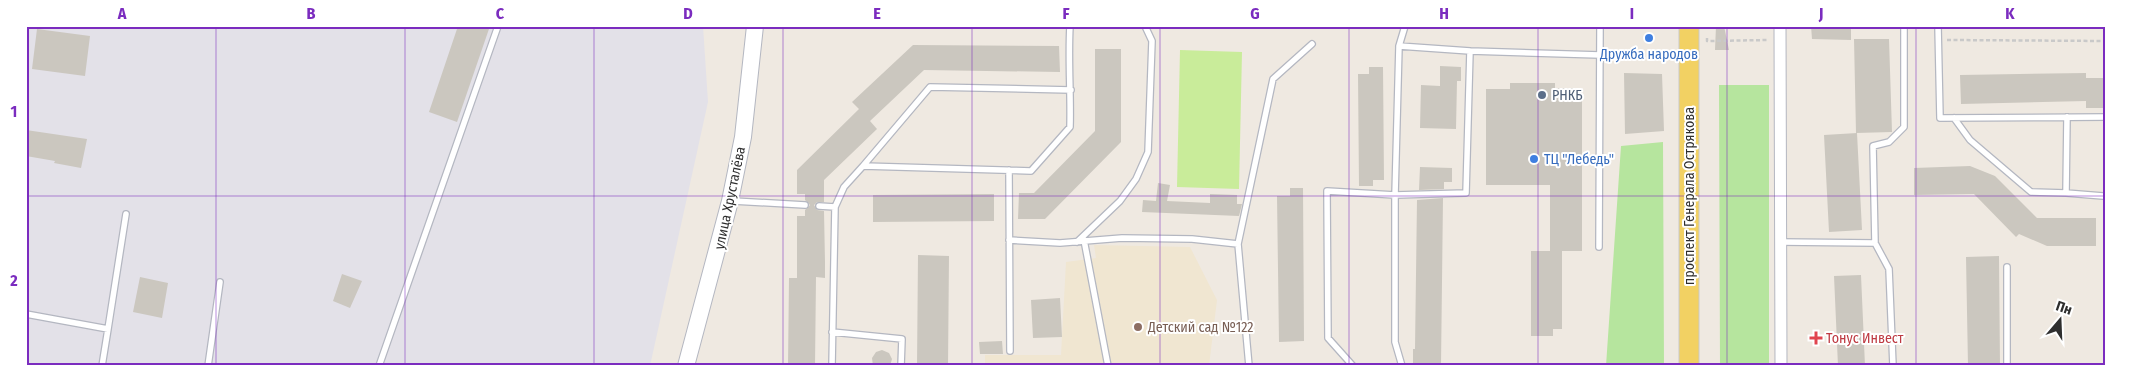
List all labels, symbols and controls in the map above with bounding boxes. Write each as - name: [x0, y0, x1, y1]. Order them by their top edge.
- text: A: [117, 4, 127, 23]
- text: B: [307, 4, 316, 23]
- text: C: [496, 4, 505, 23]
- text: D: [683, 4, 693, 23]
- text: E: [873, 4, 881, 23]
- text: F: [1062, 4, 1070, 23]
- text: G: [1250, 4, 1260, 23]
- text: H: [1439, 4, 1449, 23]
- text: I: [1630, 4, 1634, 23]
- text: J: [1818, 4, 1823, 23]
- text: K: [2005, 4, 2015, 23]
- marker: Дружба народов: [1643, 32, 1655, 44]
- place label: Дружба народов: [1599, 46, 1698, 63]
- place label: РНКБ: [1552, 87, 1583, 104]
- marker: РНКБ: [1536, 89, 1548, 101]
- text: 1: [11, 102, 17, 121]
- street label: проспект Генерала Острякова: [1681, 107, 1698, 285]
- street label: улица Хрусталёва: [711, 145, 749, 251]
- place label: ТЦ "Лебедь": [1544, 151, 1614, 168]
- marker: ТЦ "Лебедь": [1528, 153, 1540, 165]
- text: 2: [9, 271, 18, 290]
- north arrow: [2034, 294, 2084, 344]
- text: Пн: [2054, 298, 2074, 319]
- place label: Детский сад №122: [1147, 319, 1254, 336]
- marker: Детский сад №122: [1132, 321, 1144, 333]
- place label: Тонус Инвест: [1826, 330, 1904, 347]
- marker: Тонус Инвест: [1810, 332, 1822, 344]

